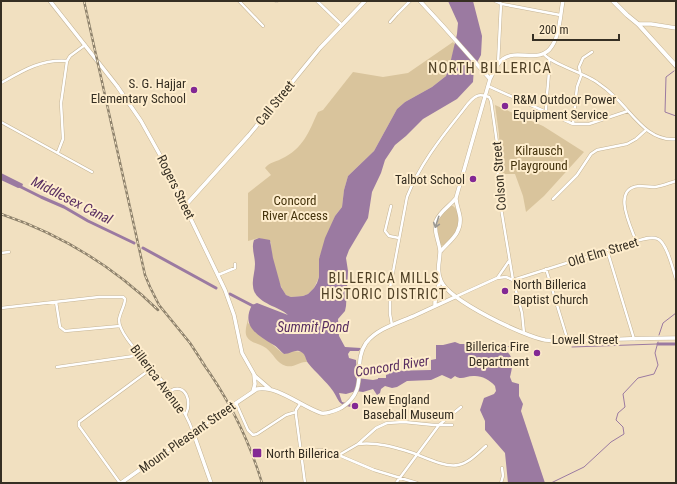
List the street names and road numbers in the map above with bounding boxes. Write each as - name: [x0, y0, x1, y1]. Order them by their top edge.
- street label: Call Street: [252, 78, 298, 128]
- street label: Colson Street: [489, 141, 509, 211]
- street label: Rogers Street: [154, 153, 198, 222]
- street label: Old Elm Street: [566, 234, 640, 270]
- street label: Lowell Street: [552, 332, 618, 347]
- street label: Billerica Avenue: [127, 342, 189, 416]
- street label: Mount Pleasant Street: [136, 398, 238, 476]

